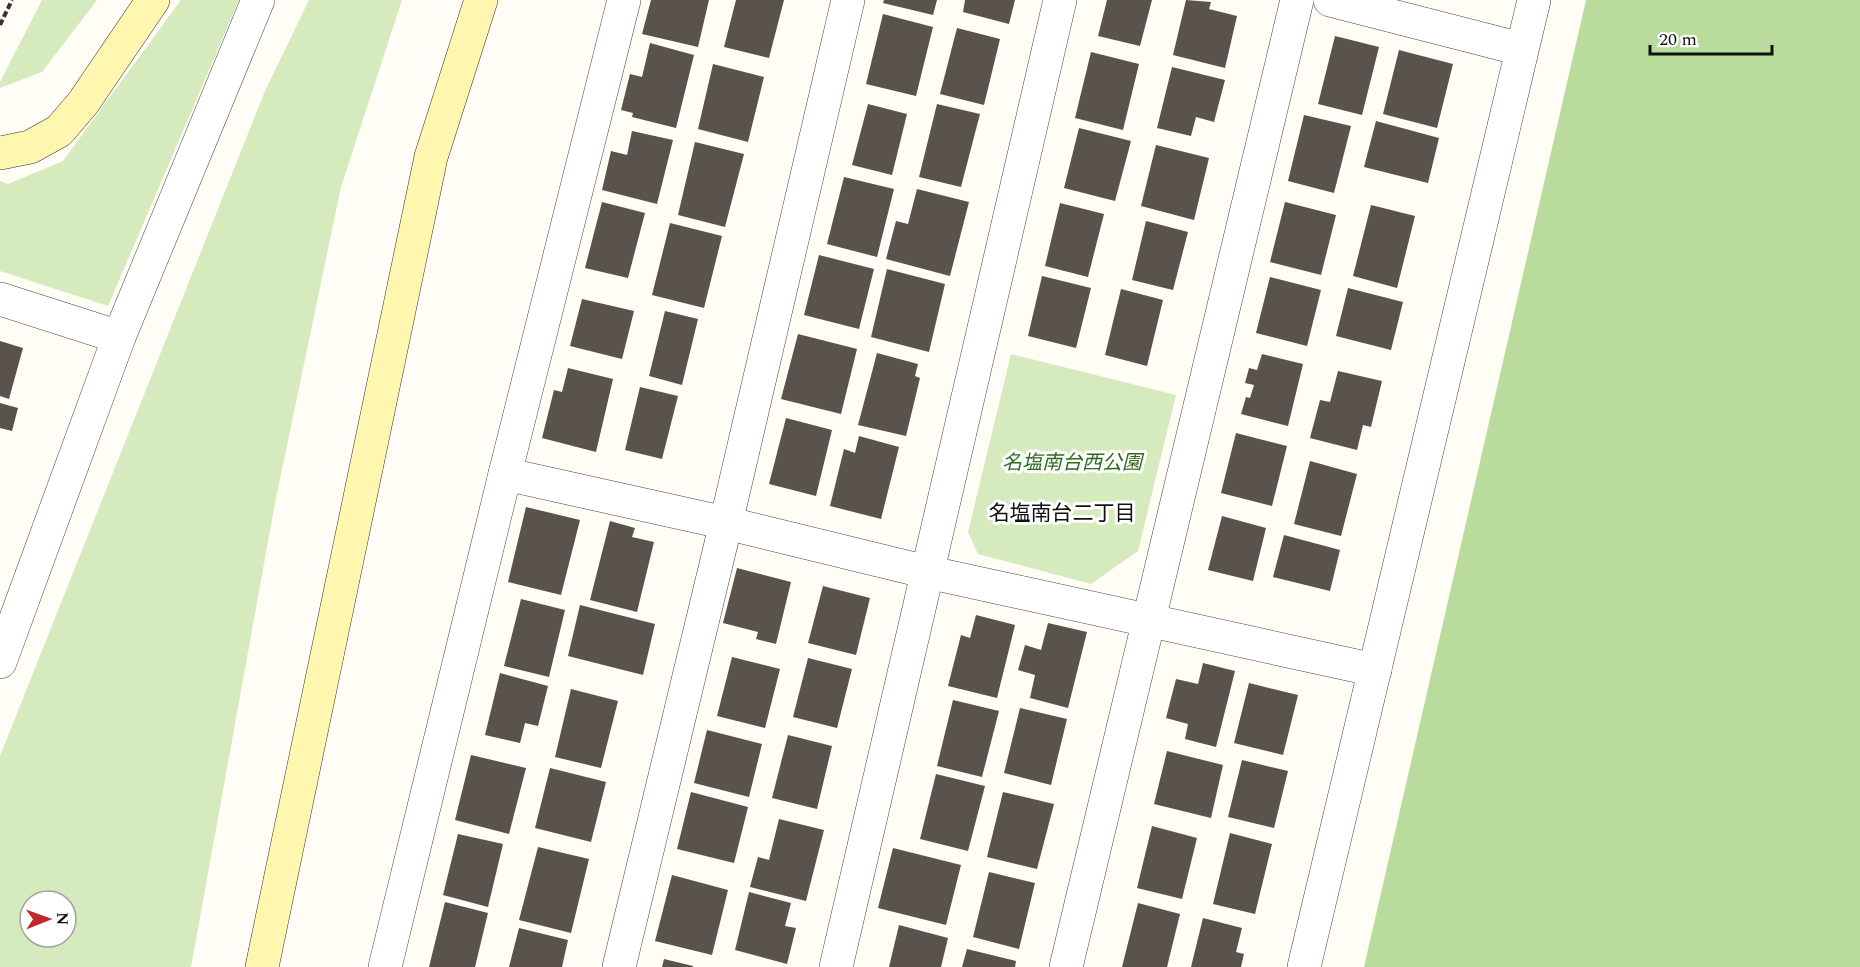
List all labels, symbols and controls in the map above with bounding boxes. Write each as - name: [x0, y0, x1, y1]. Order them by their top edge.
- scale bar: [1650, 18, 1772, 56]
- text: 20 m: [1659, 26, 1697, 53]
- park label: 名塩南台西公園: [1002, 448, 1145, 478]
- district label: 名塩南台二丁目: [989, 498, 1136, 530]
- north arrow: [18, 889, 78, 949]
- text: N: [50, 912, 74, 925]

